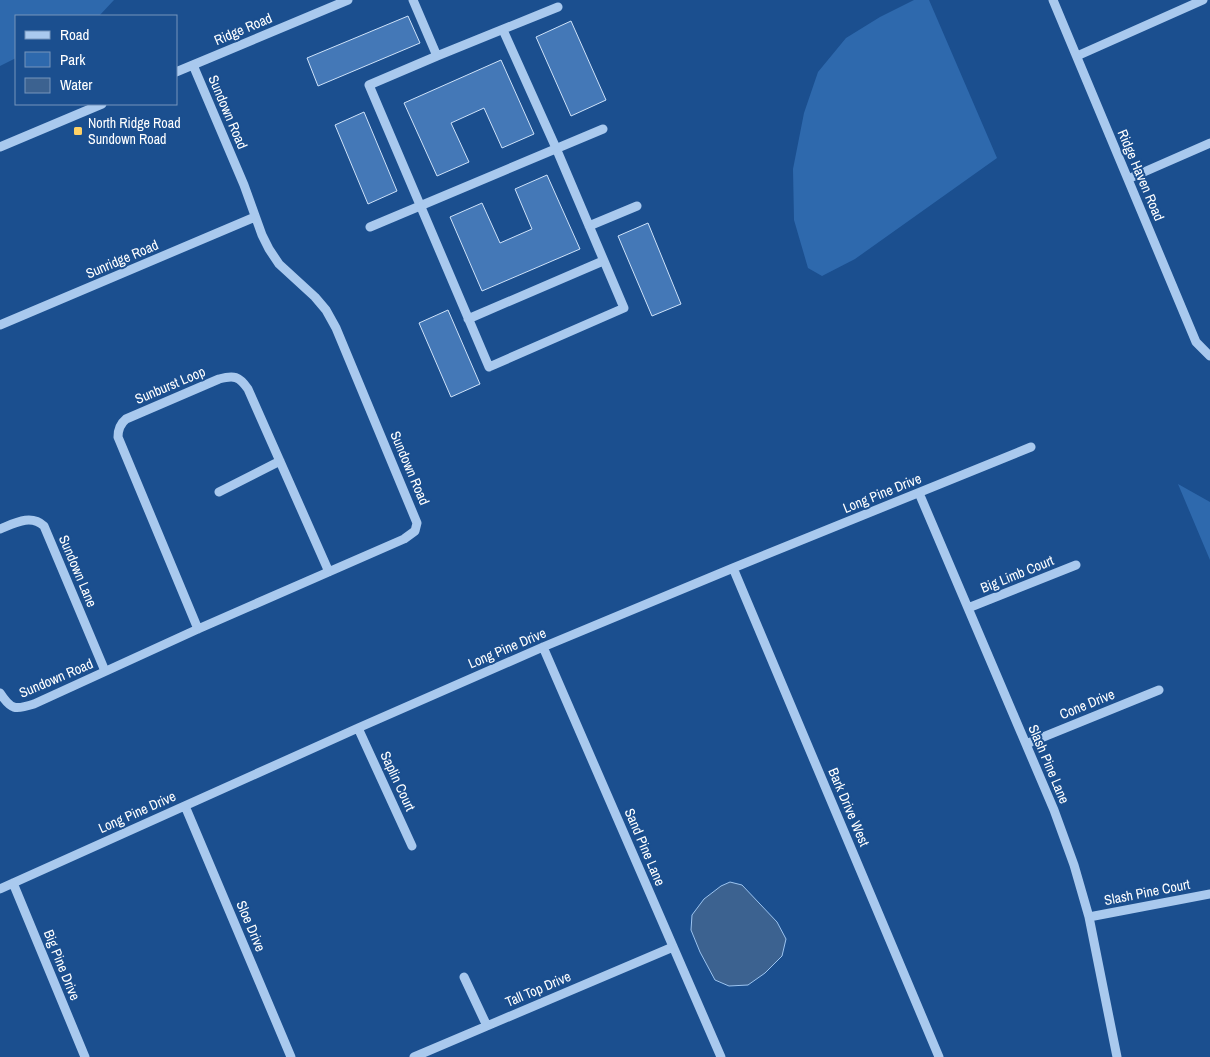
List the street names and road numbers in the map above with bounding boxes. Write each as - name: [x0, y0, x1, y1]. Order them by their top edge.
- street label: Ridge Road: [211, 9, 275, 49]
- street label: Sundown Road: [204, 72, 252, 152]
- street label: Ridge Haven Road: [1114, 127, 1168, 223]
- street label: Sunridge Road: [83, 236, 161, 282]
- street label: Sunburst Loop: [132, 362, 208, 408]
- street label: Sundown Road: [386, 428, 434, 508]
- street label: Long Pine Drive: [840, 469, 924, 517]
- street label: Sundown Lane: [55, 532, 101, 610]
- street label: Big Limb Court: [978, 551, 1056, 597]
- street label: Long Pine Drive: [465, 624, 549, 672]
- street label: Sundown Road: [16, 654, 96, 702]
- street label: Cone Drive: [1057, 685, 1117, 723]
- street label: Slash Pine Lane: [1024, 722, 1074, 806]
- street label: Saplin Court: [376, 748, 420, 814]
- street label: Bark Drive West: [824, 765, 874, 849]
- street label: Long Pine Drive: [95, 787, 179, 837]
- street label: Sand Pine Lane: [621, 806, 669, 888]
- street label: Slash Pine Court: [1103, 875, 1191, 909]
- street label: Sloe Drive: [232, 898, 270, 954]
- street label: Big Pine Drive: [40, 927, 84, 1003]
- street label: Tall Top Drive: [502, 967, 574, 1011]

